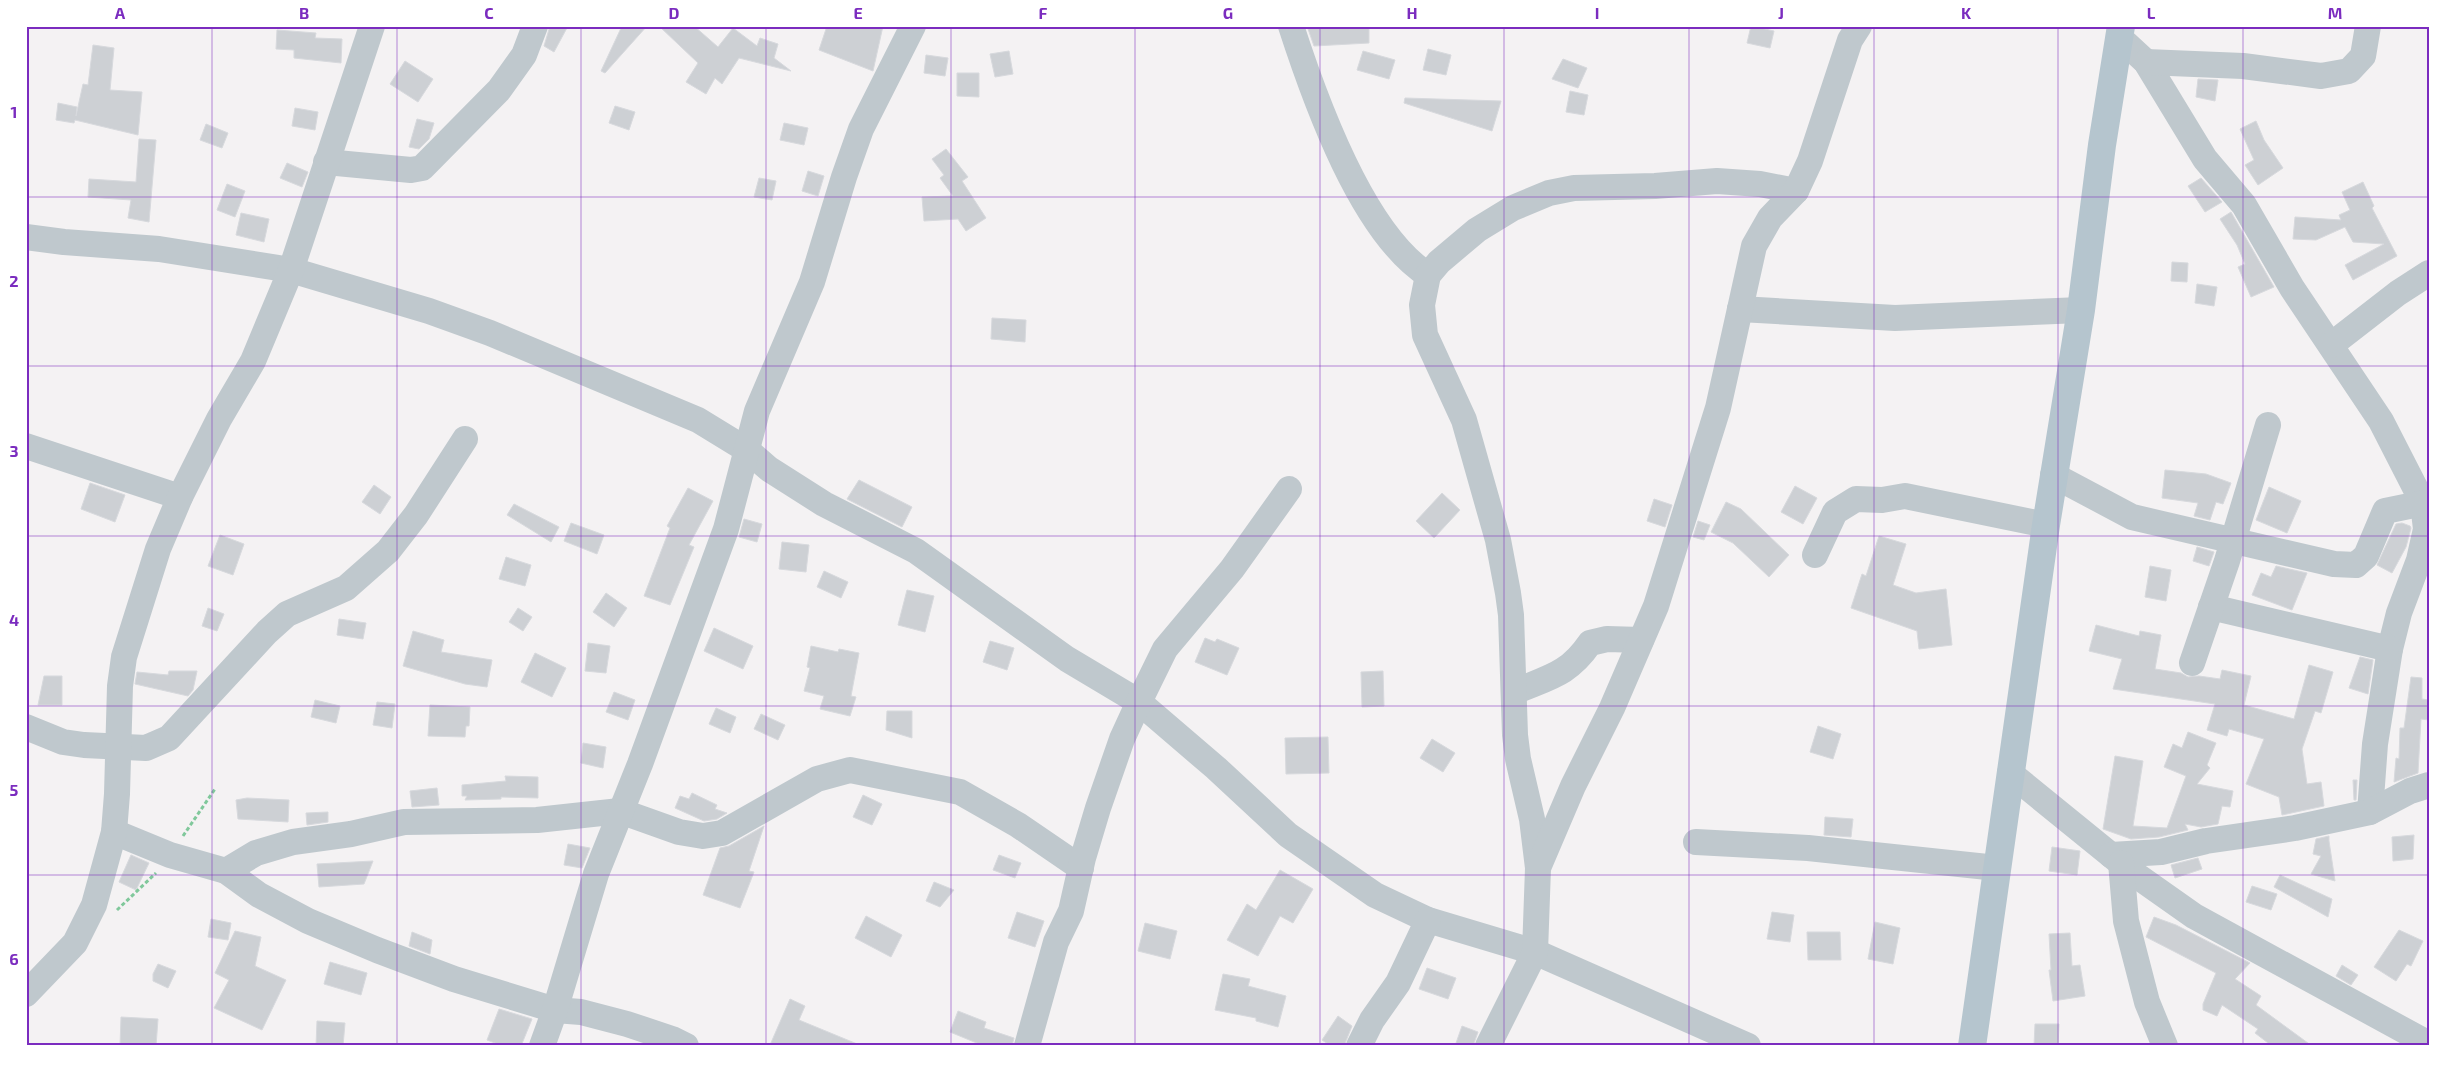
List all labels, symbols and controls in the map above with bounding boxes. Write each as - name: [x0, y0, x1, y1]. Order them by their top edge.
- text: A: [115, 3, 126, 22]
- text: B: [299, 3, 309, 22]
- text: C: [484, 3, 494, 22]
- text: D: [669, 3, 680, 22]
- text: E: [853, 3, 863, 22]
- text: F: [1039, 3, 1048, 22]
- text: G: [1223, 3, 1233, 22]
- text: H: [1406, 3, 1418, 22]
- text: I: [1595, 3, 1599, 22]
- text: J: [1778, 3, 1784, 22]
- text: K: [1961, 3, 1972, 22]
- text: L: [2147, 3, 2156, 22]
- text: M: [2328, 3, 2342, 22]
- text: 1: [11, 102, 17, 121]
- text: 2: [9, 271, 19, 290]
- text: 3: [9, 441, 19, 460]
- text: 4: [9, 610, 19, 629]
- text: 5: [10, 780, 19, 799]
- text: 6: [9, 949, 19, 968]

